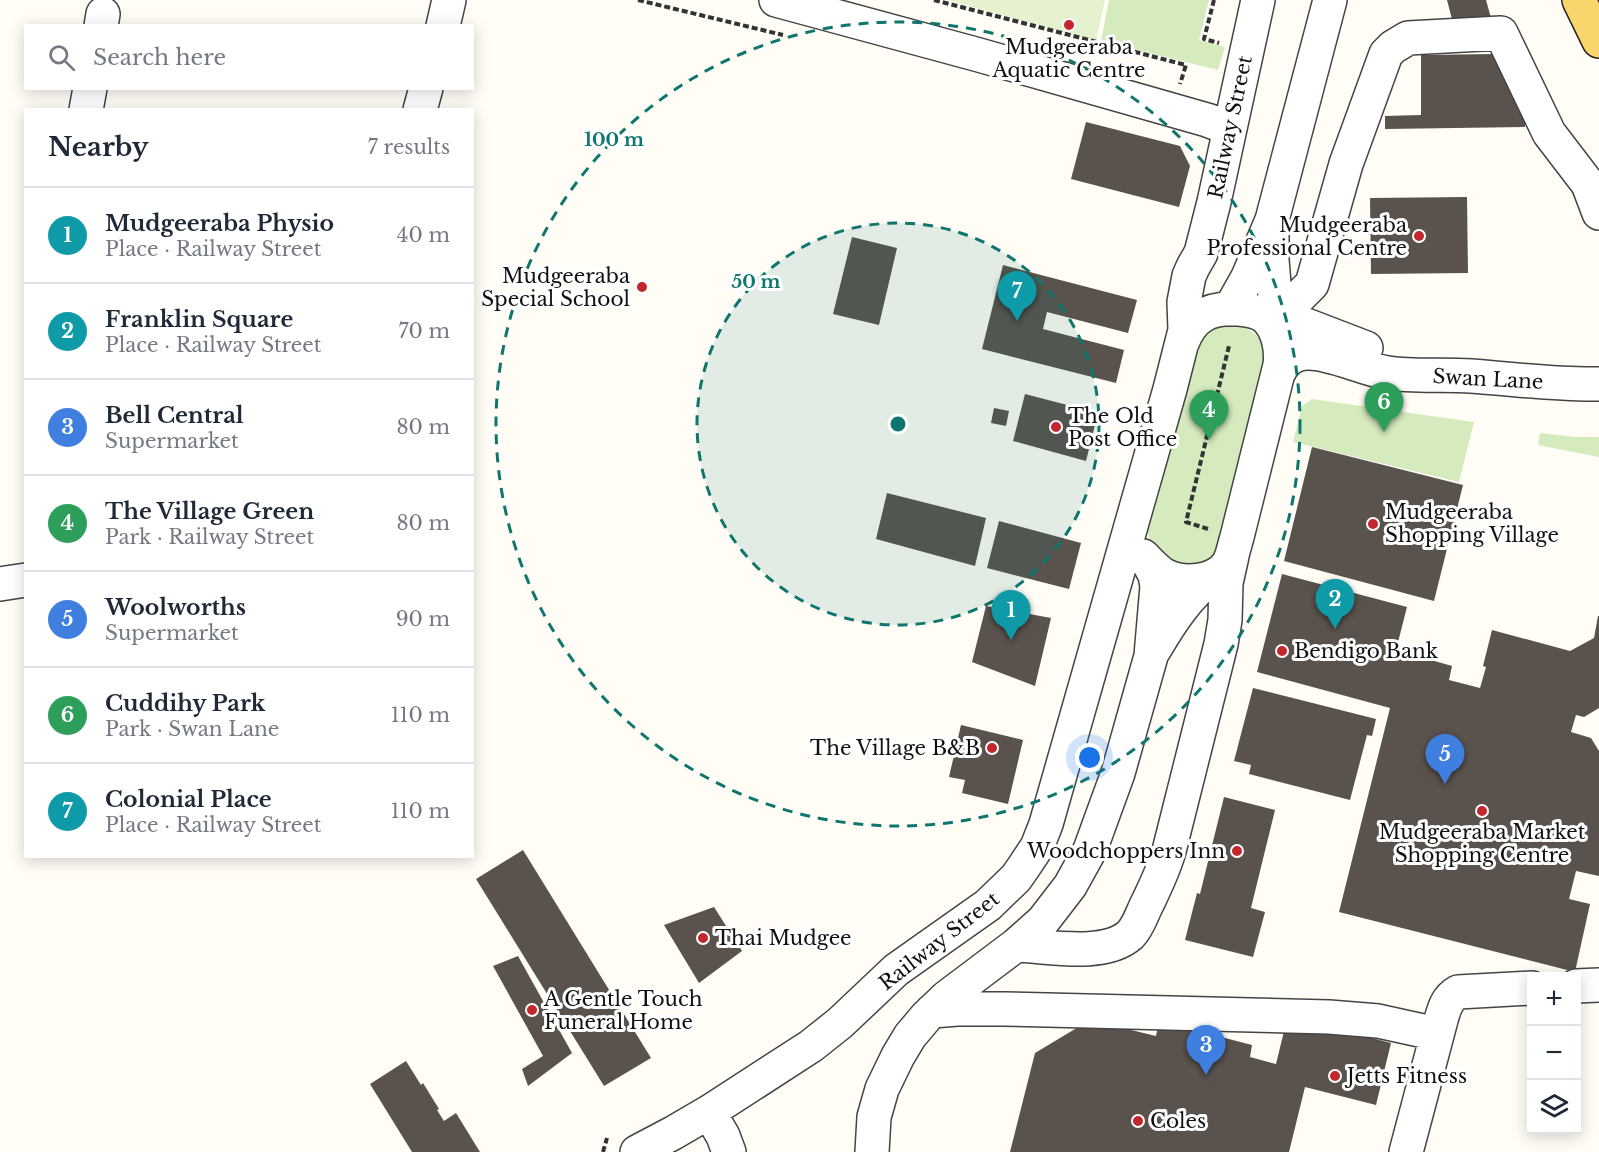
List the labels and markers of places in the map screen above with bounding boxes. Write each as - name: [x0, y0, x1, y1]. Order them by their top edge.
- marker: Mudgeeraba Aquatic Centre: [1062, 18, 1076, 32]
- place label: Mudgeeraba Aquatic Centre: [991, 35, 1146, 82]
- place label: Mudgeeraba Professional Centre: [1207, 213, 1408, 260]
- marker: Mudgeeraba Professional Centre: [1412, 229, 1426, 243]
- place label: Mudgeeraba Special School: [481, 264, 631, 311]
- pin: 7: [998, 272, 1036, 321]
- marker: Mudgeeraba Special School: [635, 280, 649, 294]
- pin: 6: [1364, 382, 1404, 432]
- pin: 4: [1190, 390, 1228, 440]
- place label: The Old Post Office: [1068, 404, 1177, 451]
- centre of rings: [888, 414, 908, 434]
- marker: The Old Post Office: [1049, 420, 1063, 434]
- place label: Mudgeeraba Shopping Village: [1385, 500, 1559, 547]
- marker: Mudgeeraba Shopping Village: [1366, 517, 1380, 531]
- pin: 2: [1316, 580, 1354, 629]
- pin: 1: [992, 590, 1030, 640]
- place label: Bendigo Bank: [1294, 639, 1439, 663]
- marker: Bendigo Bank: [1275, 644, 1289, 658]
- pin: 5: [1426, 734, 1464, 784]
- place label: The Village B&B: [810, 736, 980, 760]
- marker: The Village B&B: [985, 741, 999, 755]
- marker: Mudgeeraba Market Shopping Centre: [1475, 804, 1489, 818]
- place label: Mudgeeraba Market Shopping Centre: [1379, 820, 1586, 867]
- place label: Woodchoppers Inn: [1026, 839, 1225, 863]
- marker: Woodchoppers Inn: [1230, 844, 1244, 858]
- place label: Thai Mudgee: [715, 926, 852, 950]
- marker: Thai Mudgee: [696, 931, 710, 945]
- place label: A Gentle Touch Funeral Home: [543, 987, 703, 1034]
- marker: A Gentle Touch Funeral Home: [525, 1003, 539, 1017]
- pin: 3: [1186, 1026, 1226, 1075]
- place label: Jetts Fitness: [1344, 1064, 1467, 1088]
- marker: Jetts Fitness: [1328, 1069, 1342, 1083]
- place label: Coles: [1150, 1109, 1206, 1133]
- marker: Coles: [1131, 1114, 1145, 1128]

